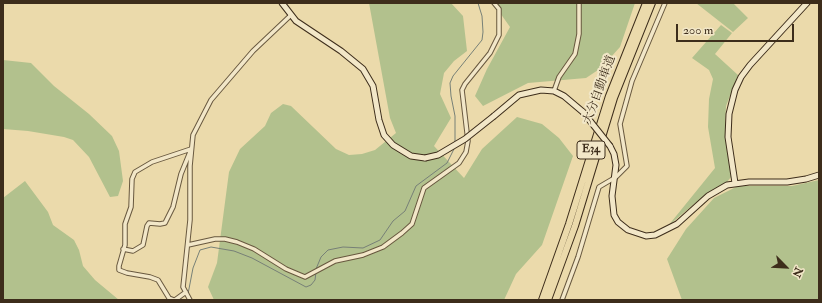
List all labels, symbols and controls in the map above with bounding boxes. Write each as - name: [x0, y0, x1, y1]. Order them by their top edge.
- scale bar: [678, 16, 796, 42]
- text: 200 m: [683, 23, 713, 38]
- street label: 大分自動車道: [581, 54, 619, 126]
- road number: E34: [577, 141, 605, 159]
- north arrow: [766, 247, 806, 287]
- text: N: [789, 265, 805, 279]

